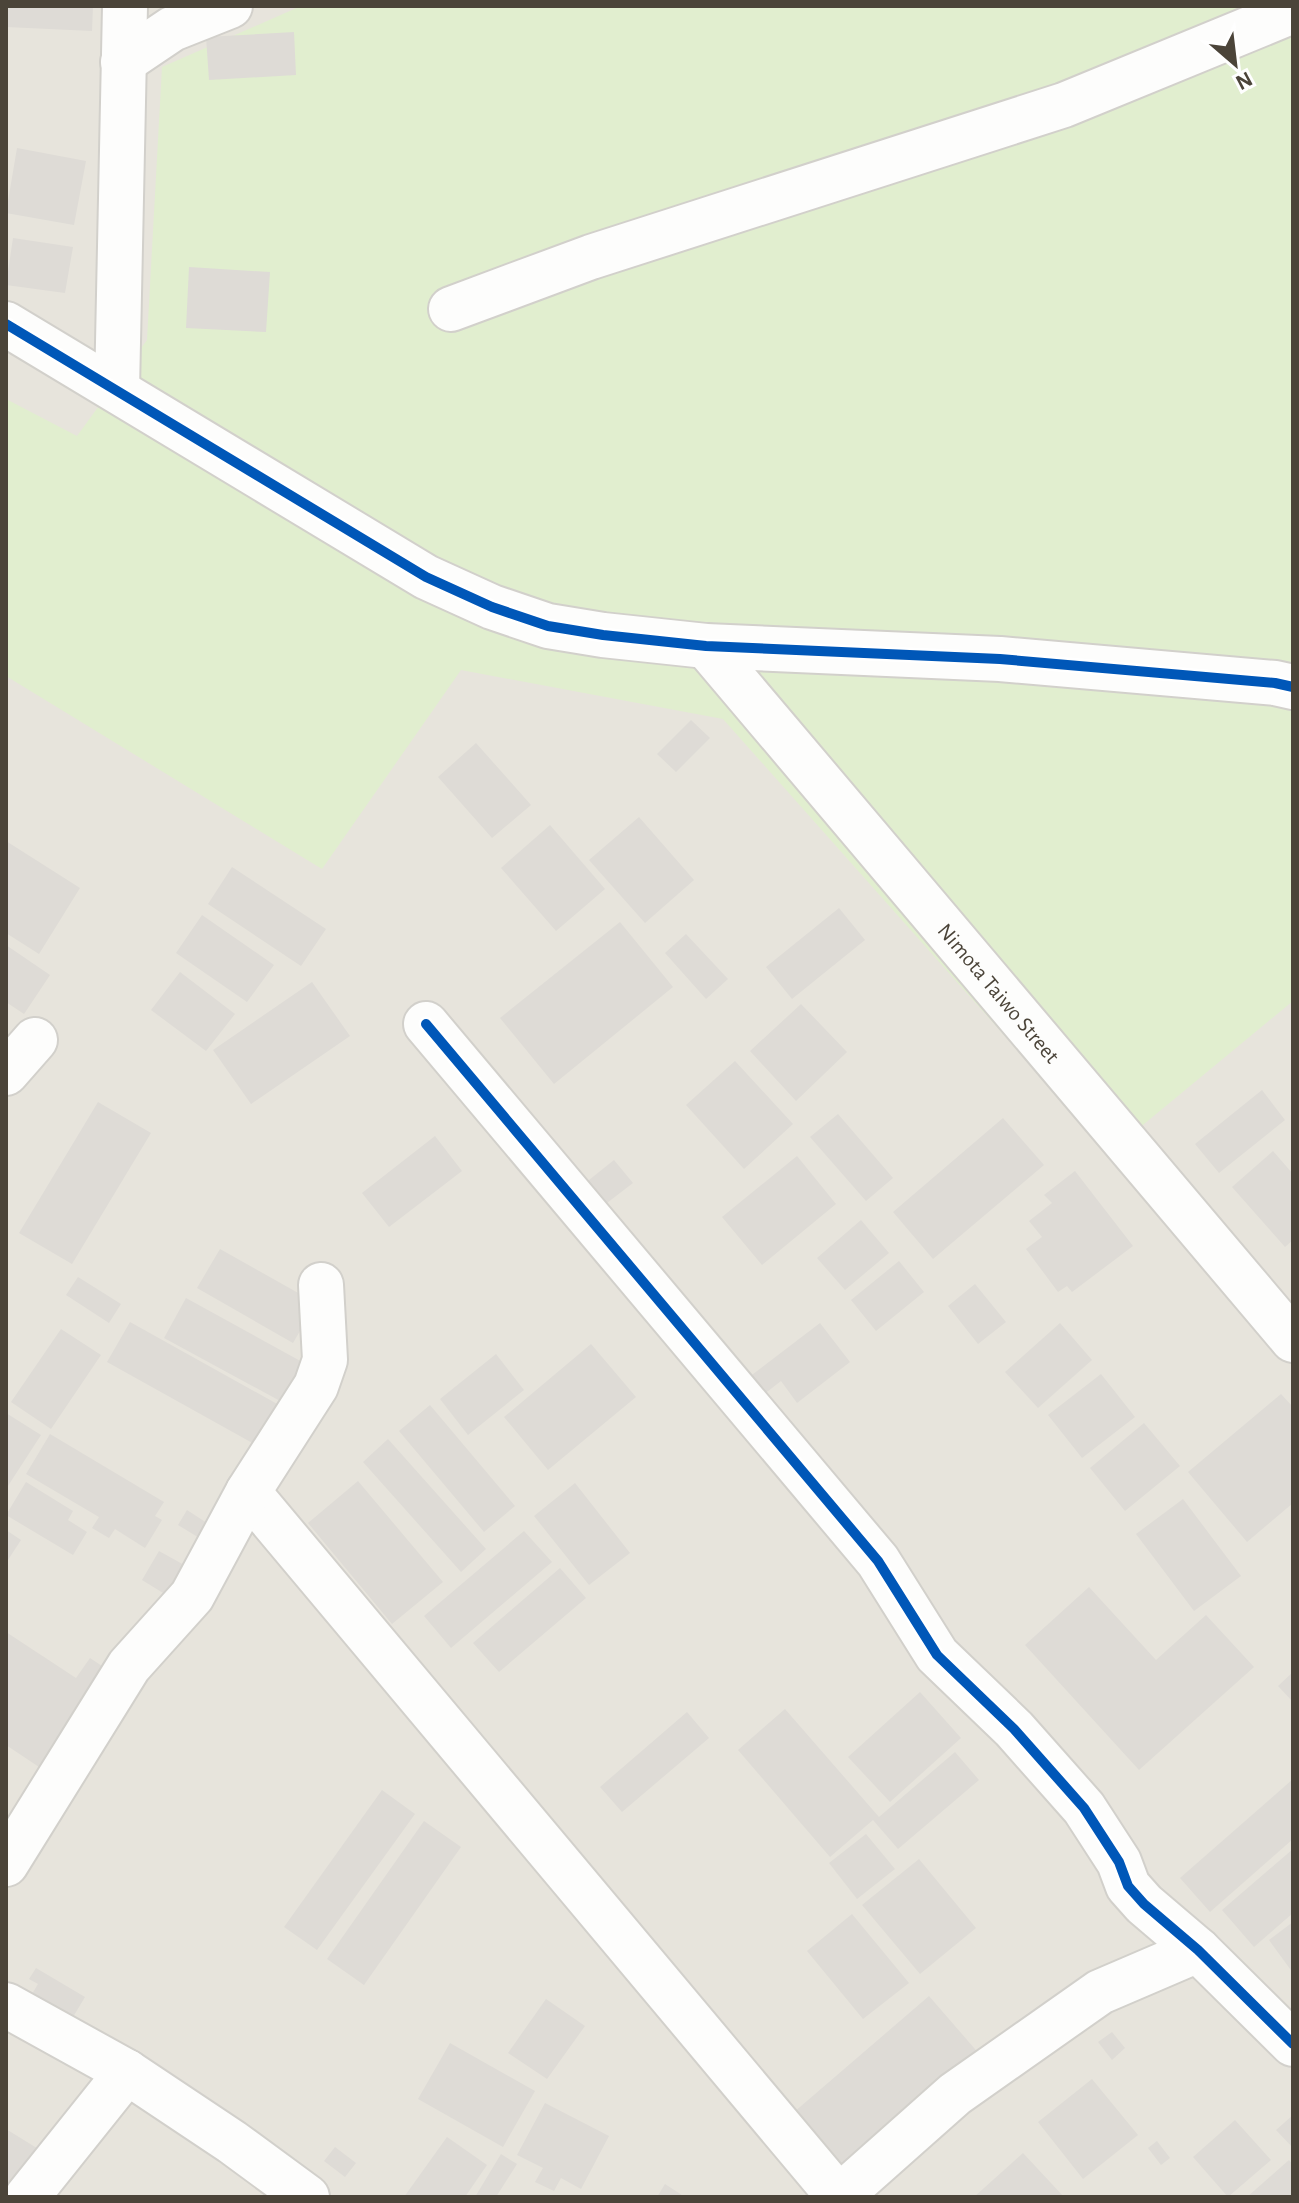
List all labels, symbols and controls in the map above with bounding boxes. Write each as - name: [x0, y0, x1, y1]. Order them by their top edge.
- north arrow: [1195, 24, 1275, 104]
- text: N: [1232, 67, 1256, 94]
- street label: Nimota Taiwo Street: [933, 919, 1063, 1067]

